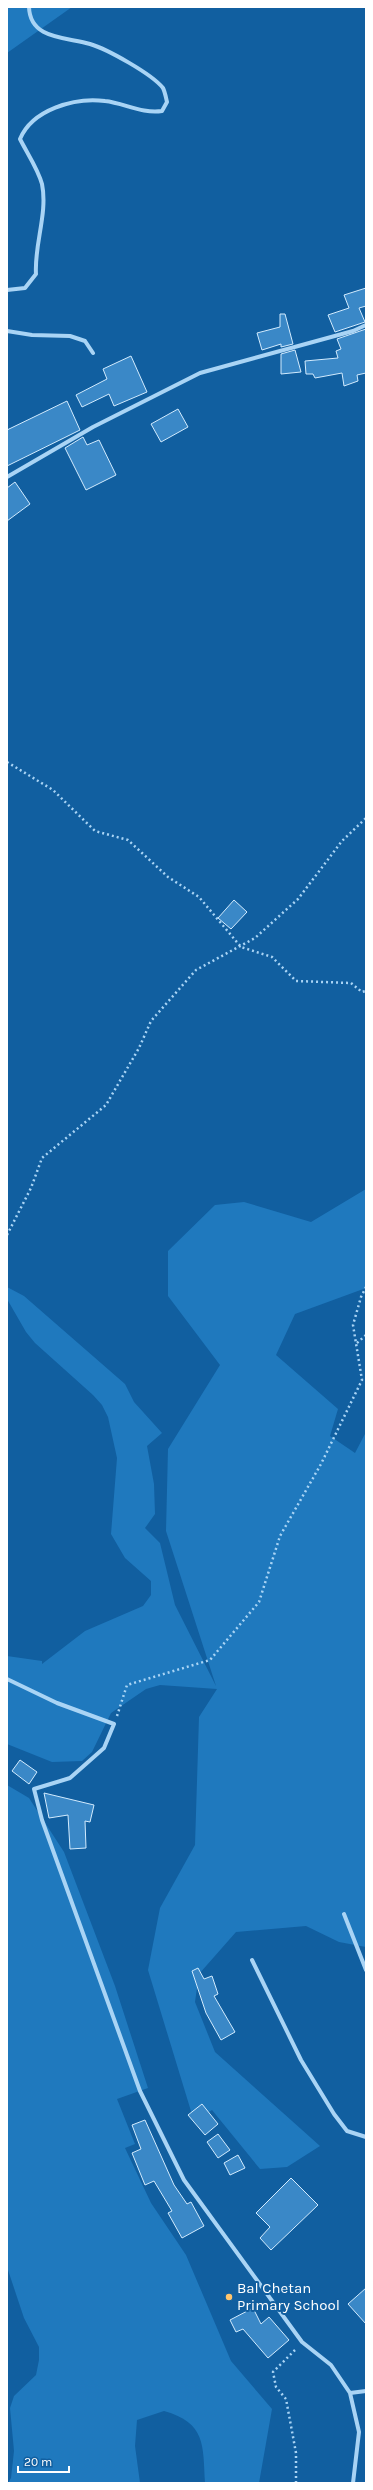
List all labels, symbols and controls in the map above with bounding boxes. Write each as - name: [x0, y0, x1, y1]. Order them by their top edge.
- place label: Bal Chetan Primary School: [237, 2279, 340, 2314]
- marker: Bal Chetan Primary School: [224, 2292, 234, 2302]
- scale bar: [18, 2448, 69, 2474]
- text: 20 m: [24, 2455, 52, 2469]

